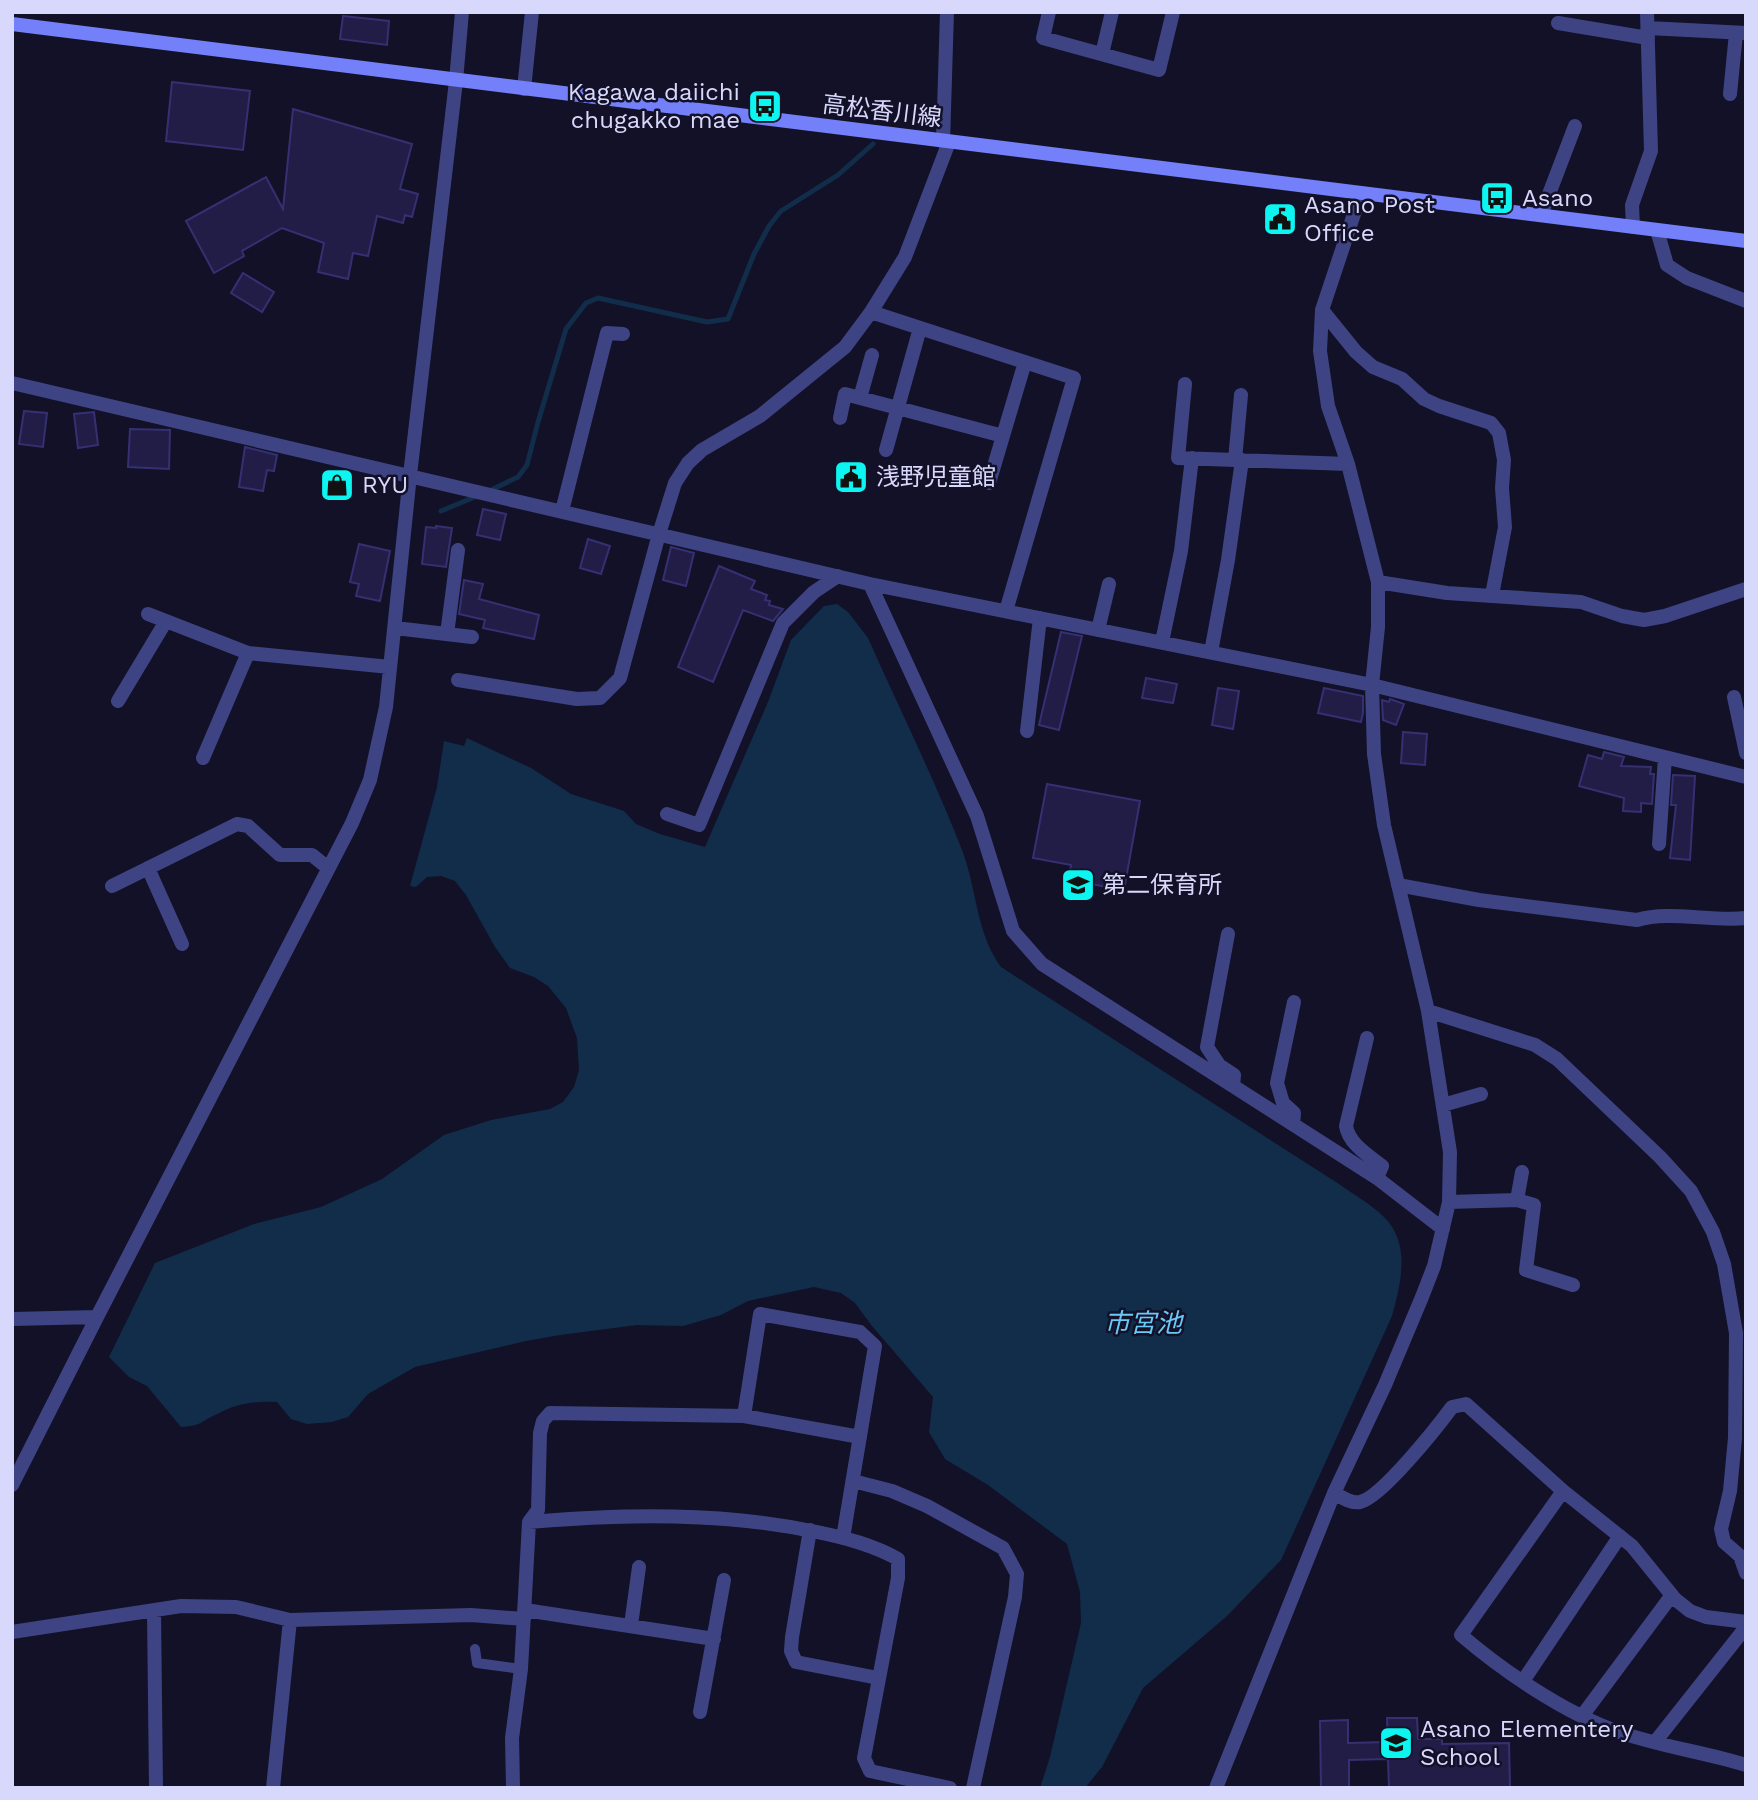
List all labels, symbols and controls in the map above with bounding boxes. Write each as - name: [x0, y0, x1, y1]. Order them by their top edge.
- place label: Kagawa daiichi chugakko mae: [568, 78, 740, 134]
- bus stop icon: Kagawa daiichi chugakko mae: [746, 87, 784, 125]
- street label: 高松香川線: [821, 90, 943, 132]
- bus stop icon: Asano: [1478, 179, 1516, 217]
- place label: Asano: [1522, 184, 1593, 212]
- place label: Asano Post Office: [1304, 191, 1435, 247]
- public building icon: Asano Post Office: [1261, 200, 1299, 238]
- public building icon: 浅野児童館: [832, 458, 870, 496]
- place label: 浅野児童館: [876, 463, 996, 491]
- shop icon: RYU: [318, 466, 356, 504]
- place label: RYU: [362, 471, 408, 499]
- school or university icon: 第二保育所: [1059, 866, 1097, 904]
- place label: 第二保育所: [1102, 871, 1222, 899]
- water label: 市宮池: [1104, 1308, 1185, 1338]
- place label: Asano Elementery School: [1420, 1715, 1634, 1771]
- school or university icon: Asano Elementery School: [1377, 1724, 1415, 1762]

